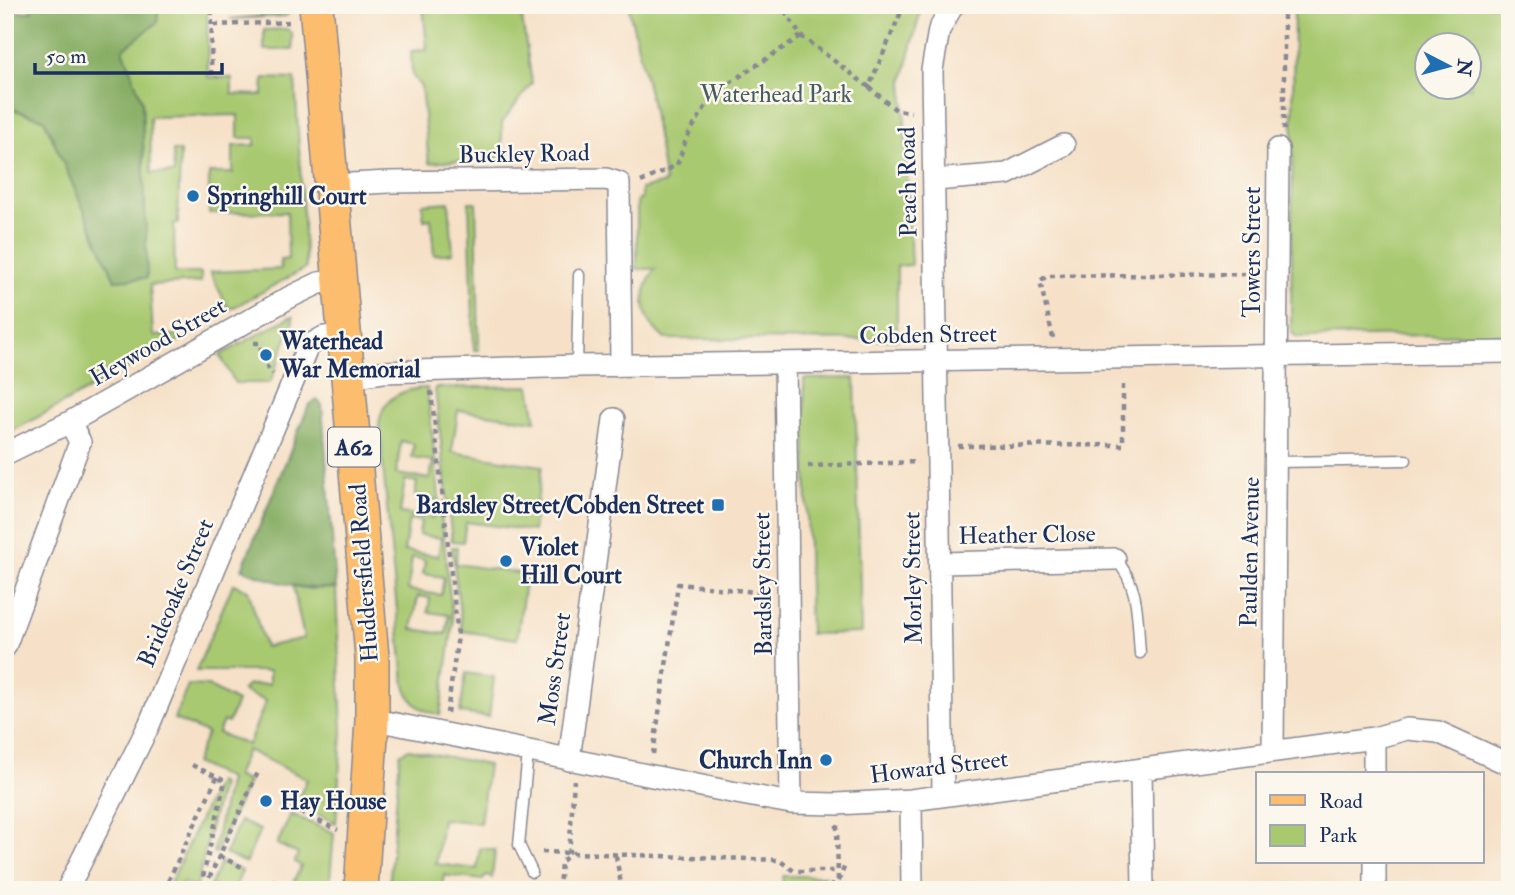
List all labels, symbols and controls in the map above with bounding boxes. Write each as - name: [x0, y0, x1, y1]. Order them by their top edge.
- scale bar: [35, 32, 222, 76]
- north arrow: [1414, 32, 1484, 102]
- text: 50 m: [46, 43, 87, 70]
- text: N: [1451, 57, 1477, 78]
- park label: Waterhead Park: [699, 79, 852, 110]
- street label: Peach Road: [892, 126, 924, 238]
- street label: Buckley Road: [458, 137, 590, 171]
- place label: Springhill Court: [207, 181, 367, 212]
- street label: Towers Street: [1237, 186, 1268, 317]
- marker: Springhill Court: [185, 188, 201, 204]
- street label: Heywood Street: [84, 290, 232, 394]
- street label: Cobden Street: [859, 318, 997, 352]
- place label: Waterhead War Memorial: [279, 326, 421, 385]
- marker: Waterhead War Memorial: [258, 347, 274, 363]
- road number: A62: [328, 428, 380, 466]
- street label: Paulden Avenue: [1233, 476, 1267, 628]
- street label: Huddersfield Road: [342, 482, 386, 663]
- place label: Bardsley Street/Cobden Street: [416, 490, 704, 521]
- marker: Bardsley Street/Cobden Street: [710, 497, 726, 513]
- street label: Morley Street: [896, 511, 930, 645]
- street label: Bardsley Street: [746, 512, 780, 656]
- street label: Brideoake Street: [131, 514, 221, 672]
- street label: Heather Close: [958, 518, 1096, 552]
- place label: Violet Hill Court: [519, 532, 622, 591]
- marker: Violet Hill Court: [498, 553, 514, 569]
- street label: Moss Street: [532, 610, 578, 727]
- street label: Howard Street: [868, 743, 1010, 791]
- place label: Church Inn: [699, 745, 813, 776]
- marker: Church Inn: [818, 752, 834, 768]
- legend: [1256, 772, 1484, 864]
- place label: Hay House: [280, 786, 387, 817]
- text: Road: [1319, 788, 1364, 815]
- marker: Hay House: [258, 793, 274, 809]
- text: Park: [1319, 822, 1357, 849]

